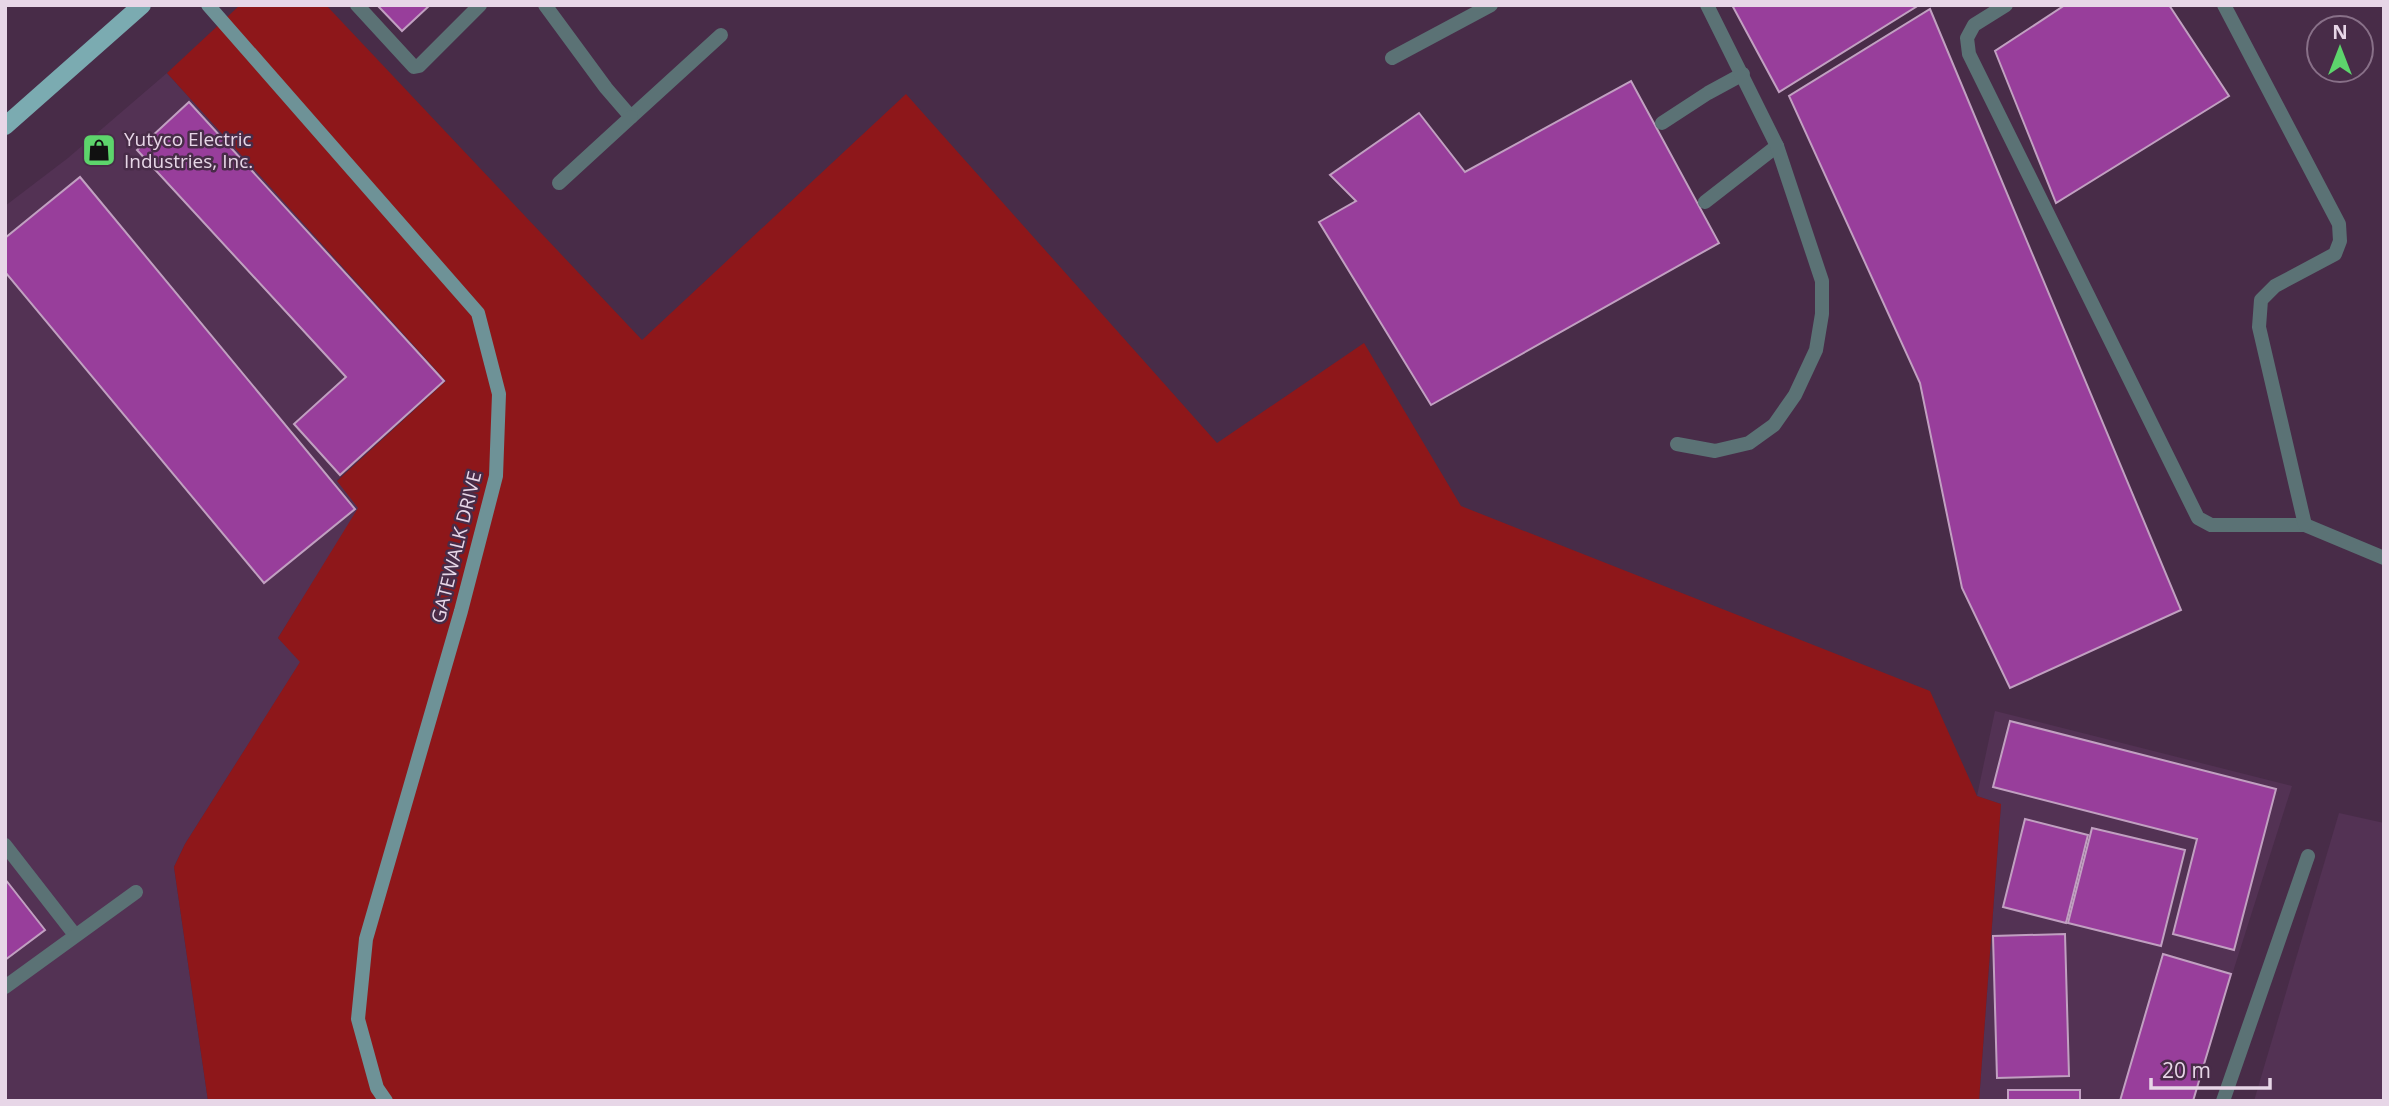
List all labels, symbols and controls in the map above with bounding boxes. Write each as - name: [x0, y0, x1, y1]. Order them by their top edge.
- north arrow: [2305, 14, 2375, 84]
- text: N: [2332, 19, 2348, 45]
- place label: Yutyco Electric Industries, Inc.: [124, 126, 253, 174]
- shop icon: Yutyco Electric Industries, Inc.: [80, 131, 118, 169]
- street label: GATEWALK DRIVE: [425, 468, 487, 626]
- scale bar: [2151, 1046, 2270, 1090]
- text: 20 m: [2162, 1056, 2211, 1084]

